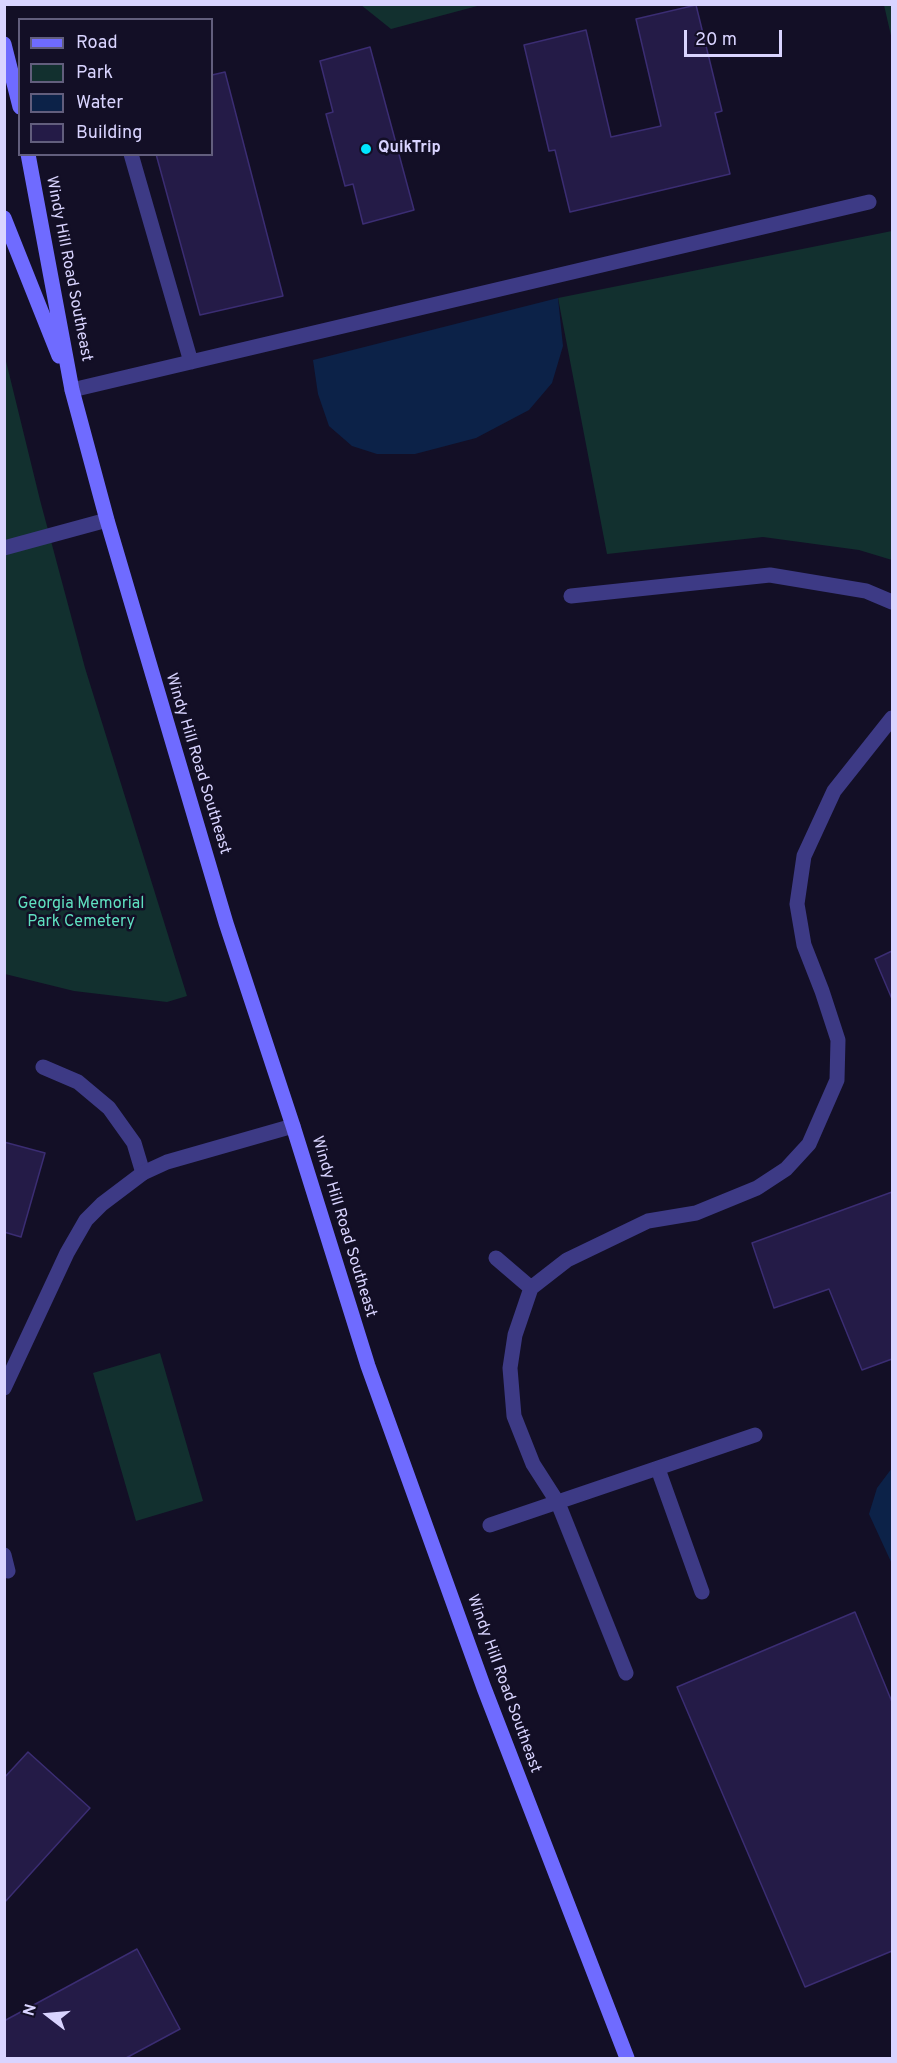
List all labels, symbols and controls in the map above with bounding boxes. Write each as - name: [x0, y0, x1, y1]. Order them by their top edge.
- legend: [18, 18, 213, 156]
- scale bar: [687, 18, 784, 56]
- text: 20 m: [695, 29, 737, 52]
- text: Road: [76, 32, 118, 55]
- text: Park: [76, 62, 113, 85]
- text: Water: [76, 92, 123, 115]
- text: Building: [76, 122, 142, 145]
- place label: QuikTrip: [378, 139, 441, 159]
- marker: QuikTrip: [359, 142, 373, 156]
- street label: Windy Hill Road Southeast: [41, 175, 95, 363]
- street label: Windy Hill Road Southeast: [160, 671, 234, 857]
- park label: Georgia Memorial Park Cemetery: [18, 895, 144, 933]
- street label: Windy Hill Road Southeast: [306, 1134, 380, 1320]
- street label: Windy Hill Road Southeast: [462, 1592, 544, 1776]
- north arrow: [18, 1985, 78, 2045]
- text: N: [19, 2002, 42, 2018]

